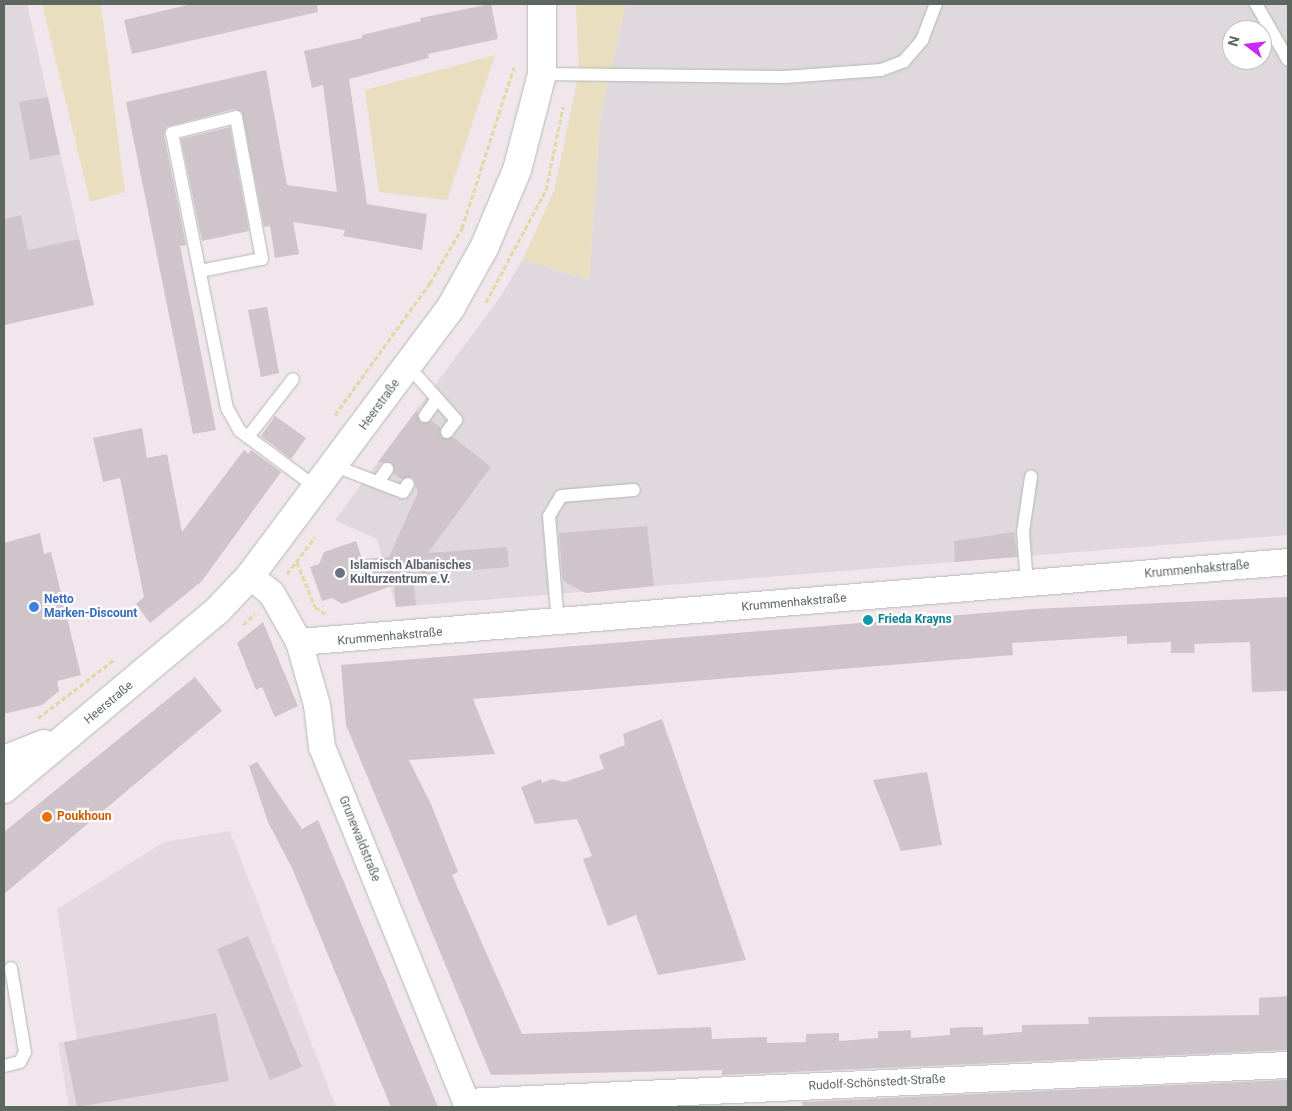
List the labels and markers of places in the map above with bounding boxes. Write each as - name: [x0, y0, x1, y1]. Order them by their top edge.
- place label: Islamisch Albanisches Kulturzentrum e.V.: [350, 559, 471, 587]
- marker: Islamisch Albanisches Kulturzentrum e.V.: [334, 567, 346, 579]
- place label: Netto Marken-Discount: [44, 593, 137, 621]
- marker: Netto Marken-Discount: [28, 601, 40, 613]
- place label: Frieda Krayns: [878, 613, 952, 627]
- marker: Frieda Krayns: [862, 614, 874, 626]
- place label: Poukhoun: [57, 810, 112, 824]
- marker: Poukhoun: [41, 811, 53, 823]

